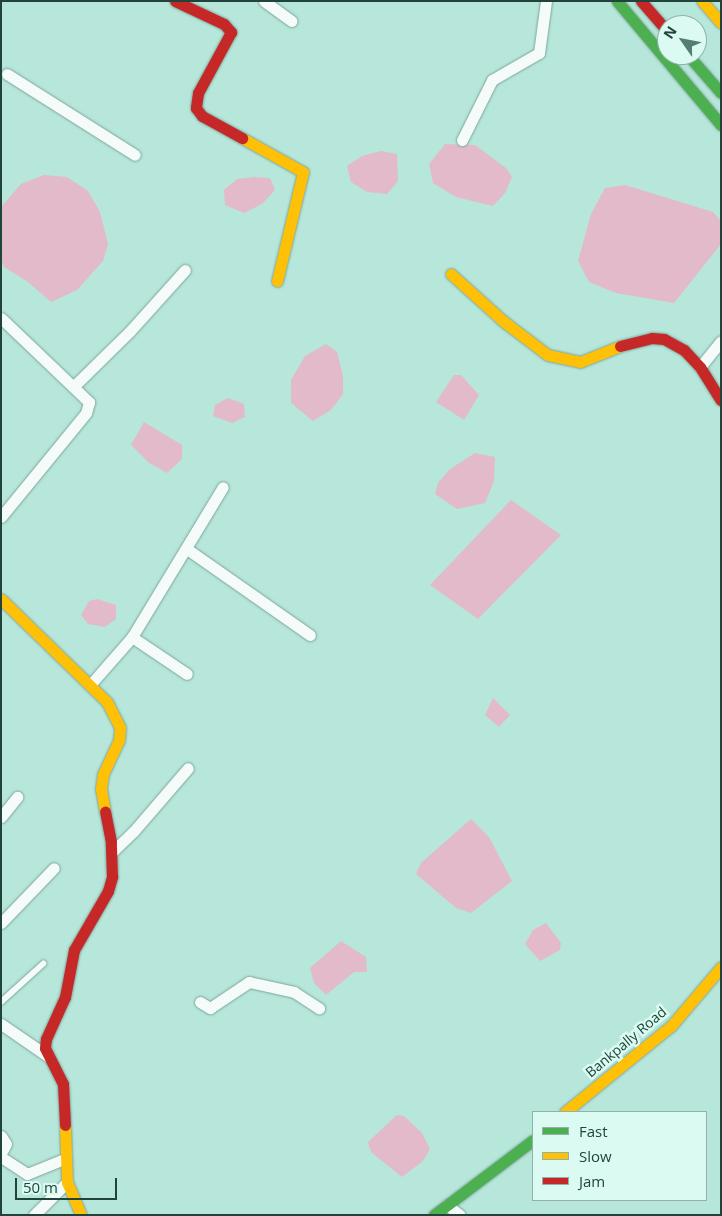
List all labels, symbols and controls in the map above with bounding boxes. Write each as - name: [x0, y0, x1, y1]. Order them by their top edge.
- north arrow: [657, 15, 707, 65]
- text: N: [659, 22, 681, 42]
- street label: Bankpally Road: [582, 1003, 670, 1081]
- legend: [532, 1111, 707, 1201]
- text: Fast: [579, 1121, 608, 1141]
- text: Slow: [579, 1146, 612, 1166]
- scale bar: [18, 1168, 120, 1200]
- text: Jam: [579, 1171, 605, 1191]
- text: 50 m: [23, 1177, 58, 1197]

